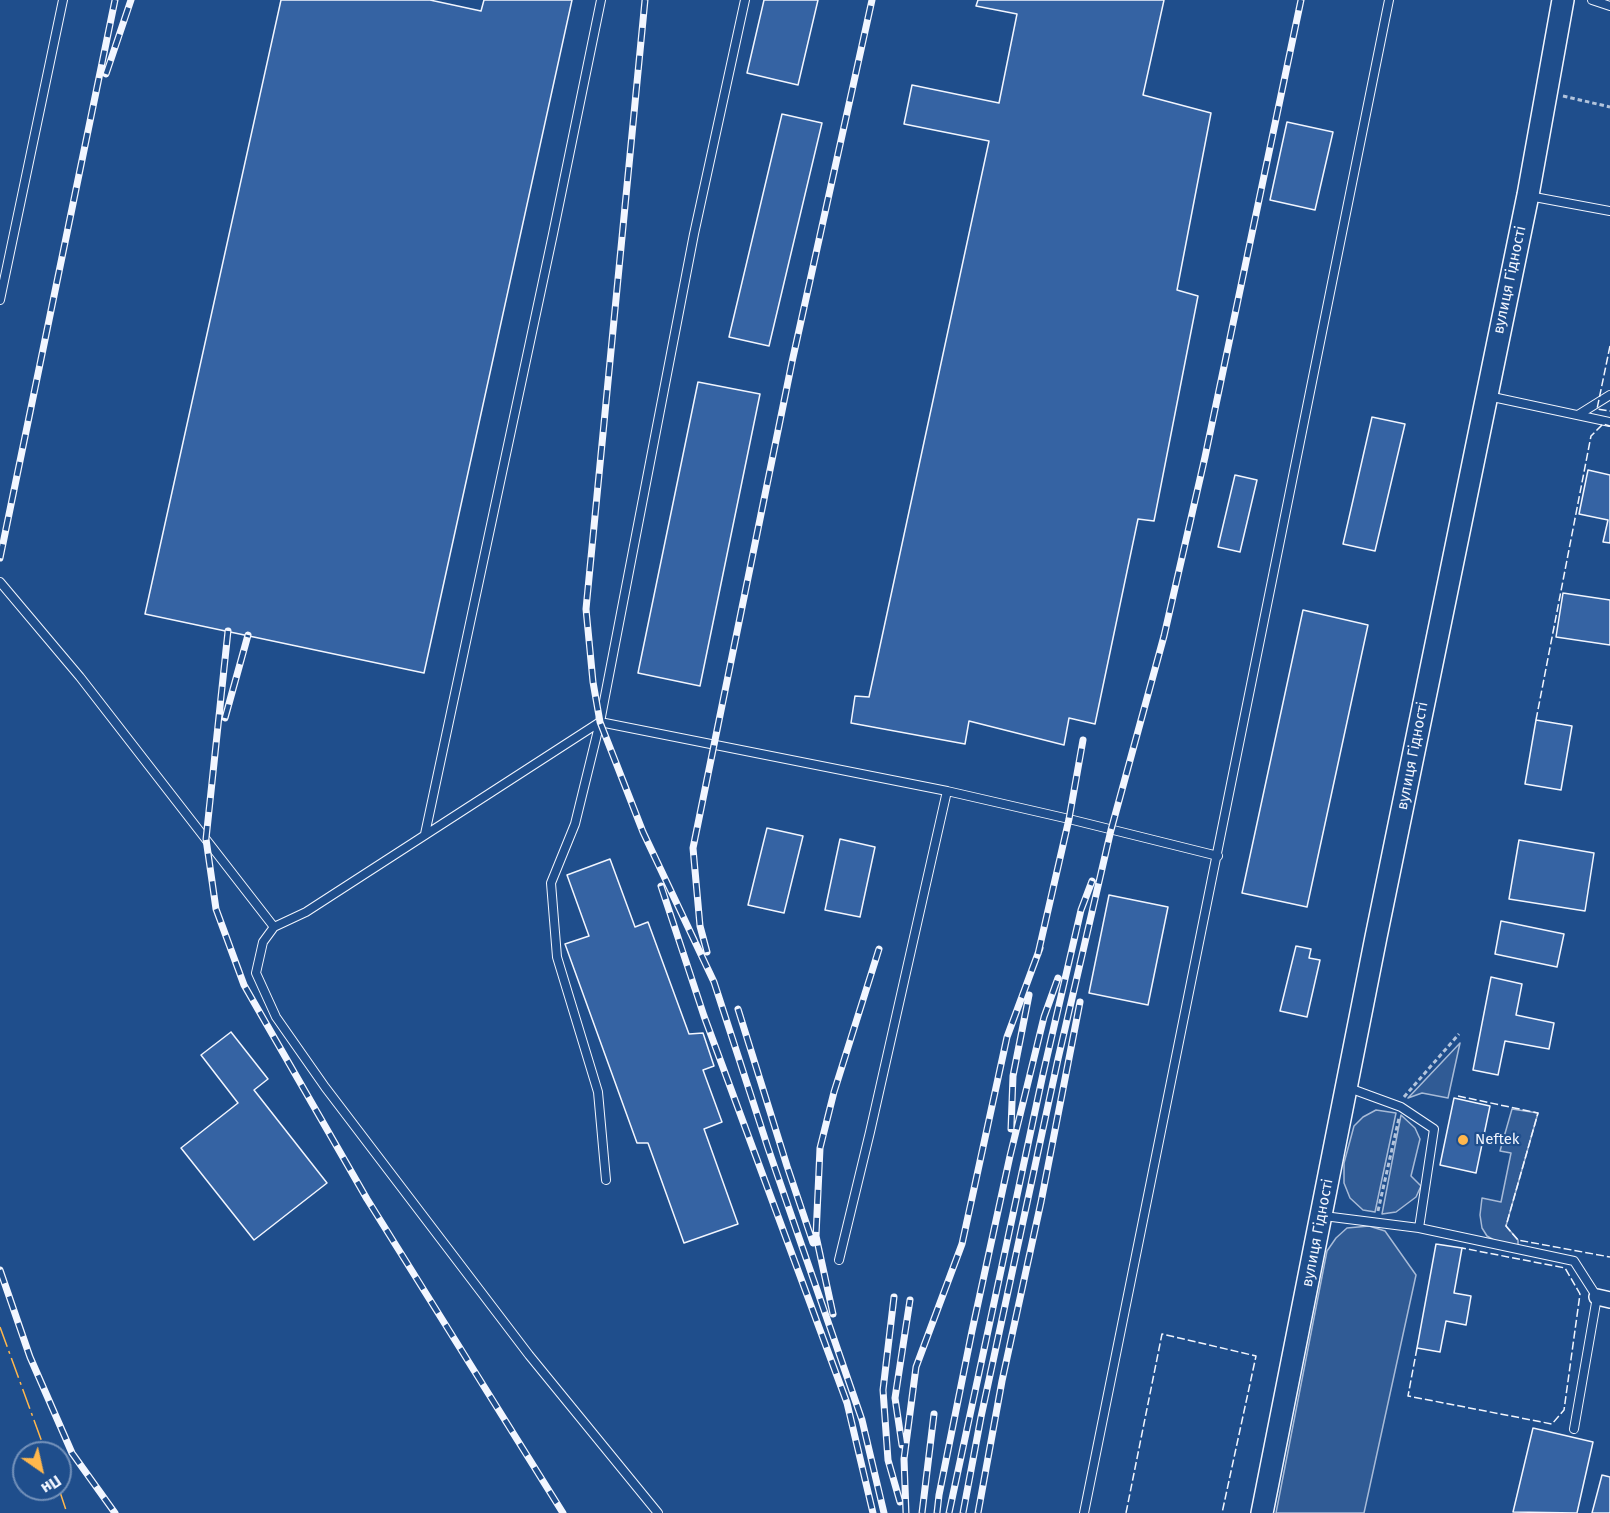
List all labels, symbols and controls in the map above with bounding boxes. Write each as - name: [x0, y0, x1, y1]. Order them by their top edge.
- street label: вулиця Гідності: [1490, 224, 1530, 336]
- street label: вулиця Гідності: [1394, 700, 1432, 812]
- place label: Neftek: [1475, 1131, 1519, 1149]
- marker: Neftek: [1456, 1133, 1470, 1147]
- street label: вулиця Гідності: [1299, 1177, 1337, 1289]
- north arrow: [12, 1441, 72, 1501]
- text: Пн: [38, 1471, 65, 1498]

